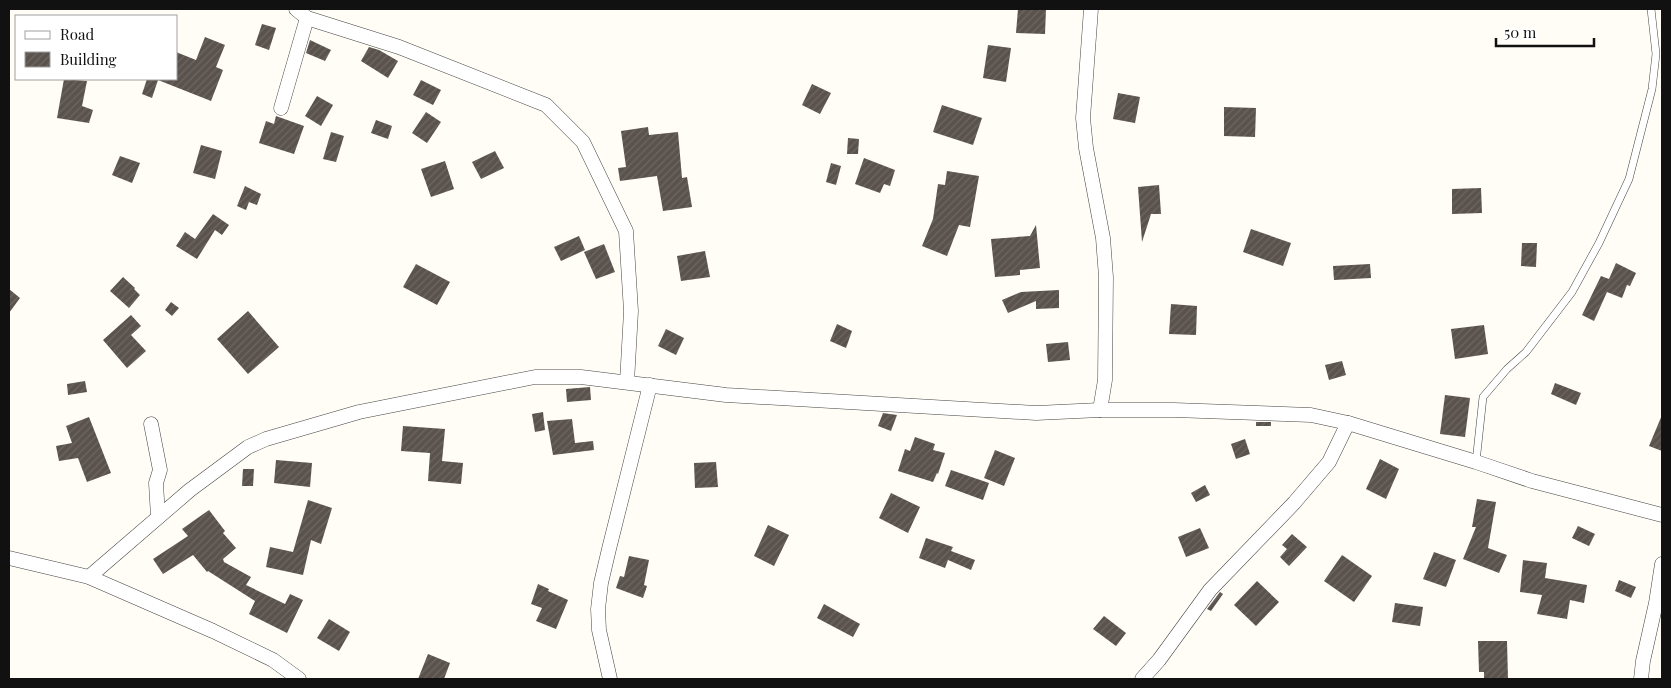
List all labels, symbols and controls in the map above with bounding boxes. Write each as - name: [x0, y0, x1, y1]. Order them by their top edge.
- legend: [15, 15, 178, 80]
- scale bar: [1496, 15, 1594, 47]
- text: 50 m: [1504, 22, 1537, 42]
- text: Road: [60, 24, 94, 44]
- text: Building: [60, 49, 117, 69]

